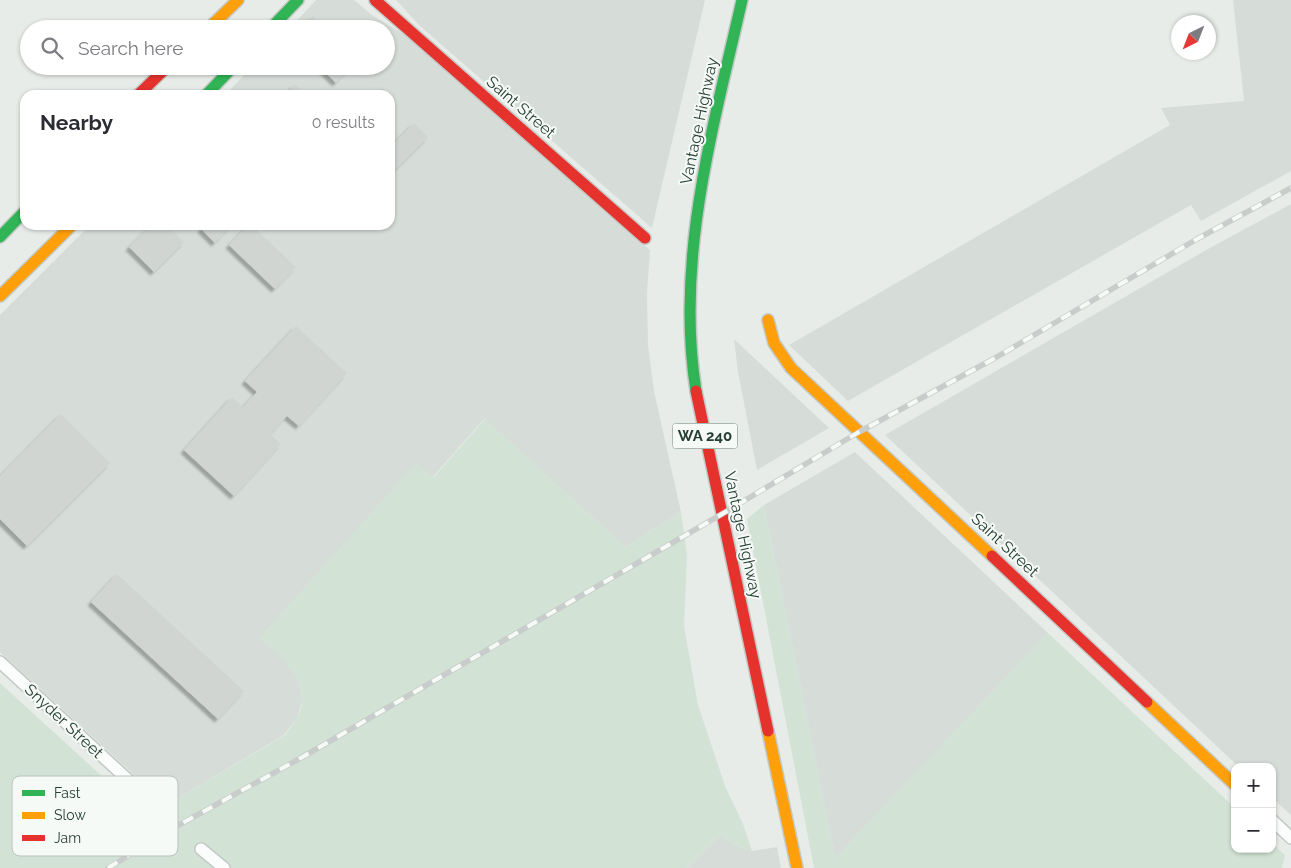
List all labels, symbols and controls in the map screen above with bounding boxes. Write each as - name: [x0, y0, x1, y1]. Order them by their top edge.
- north arrow: [1171, 15, 1216, 60]
- search box: [20, 20, 395, 75]
- icon: search: [38, 34, 66, 62]
- text: Search here: [78, 37, 184, 59]
- street label: Vantage Highway: [676, 55, 722, 186]
- street label: Saint Street: [483, 72, 560, 142]
- text: Nearby: [40, 110, 113, 135]
- text: 0 results: [312, 113, 375, 132]
- road number: WA 240: [672, 424, 738, 448]
- street label: Vantage Highway: [720, 470, 766, 601]
- street label: Saint Street: [967, 509, 1043, 581]
- street label: Snyder Street: [21, 680, 108, 763]
- map controls: [1231, 763, 1276, 853]
- button: +: [1231, 763, 1276, 808]
- legend: [12, 776, 178, 856]
- text: Fast: [54, 785, 81, 801]
- text: Slow: [54, 807, 86, 823]
- button: −: [1231, 808, 1276, 853]
- text: Jam: [54, 830, 81, 846]

